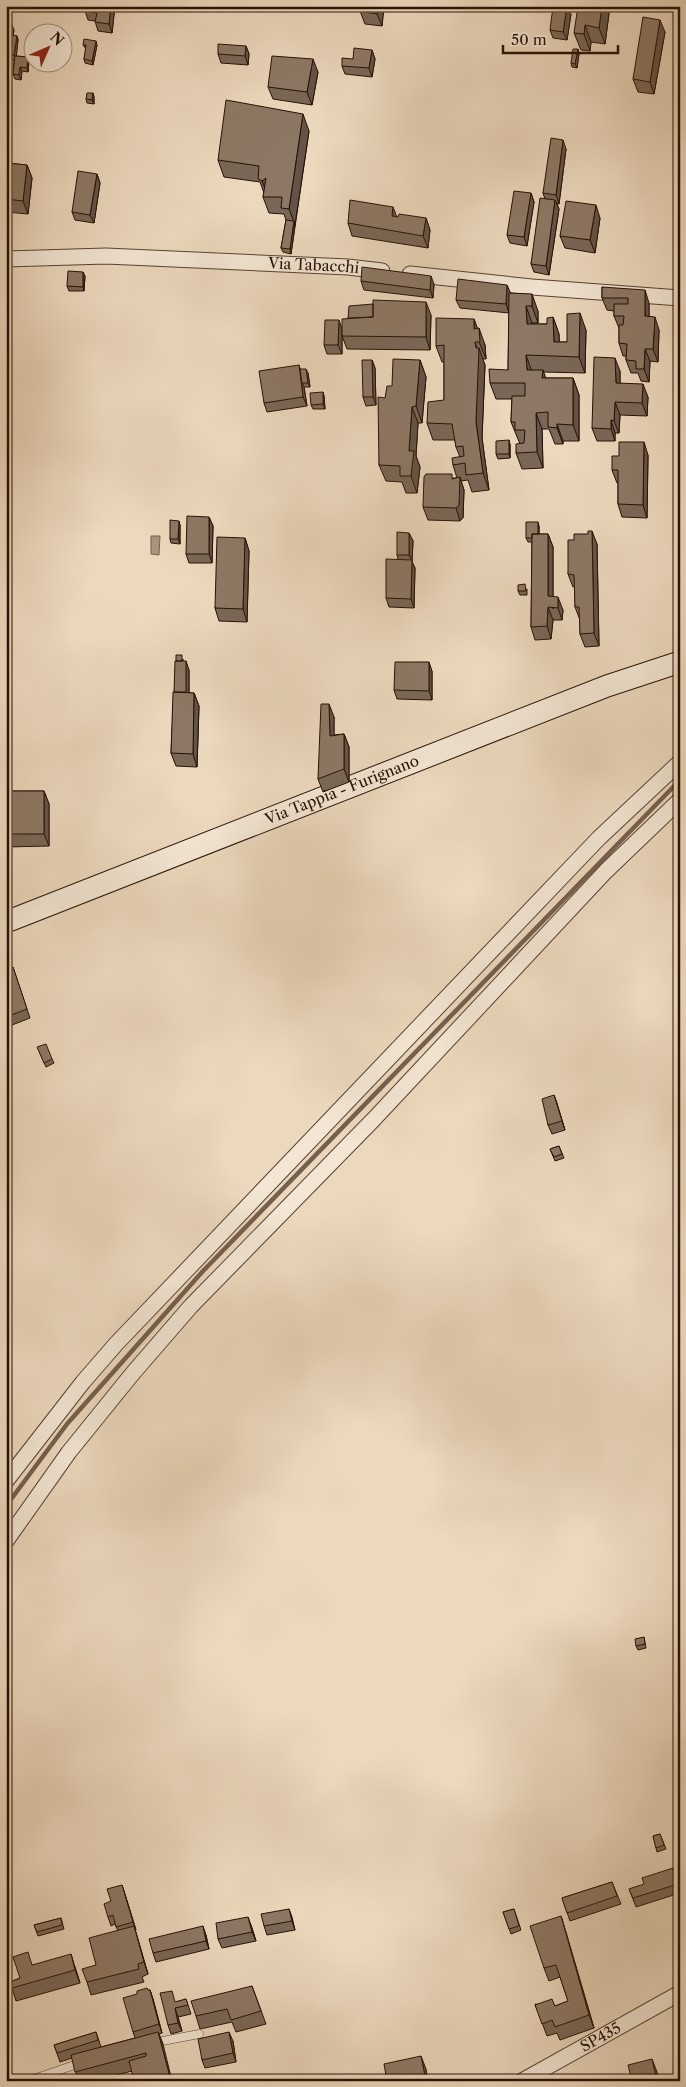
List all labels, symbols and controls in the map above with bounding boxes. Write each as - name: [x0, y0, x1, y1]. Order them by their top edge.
- north arrow: [22, 22, 72, 72]
- scale bar: [503, 22, 618, 54]
- text: N: [47, 28, 68, 49]
- text: 50 m: [511, 30, 547, 49]
- street label: Via Tabacchi: [267, 253, 361, 277]
- street label: Via Tappia - Furignano: [261, 751, 422, 829]
- street label: SP435: [577, 2018, 624, 2056]

